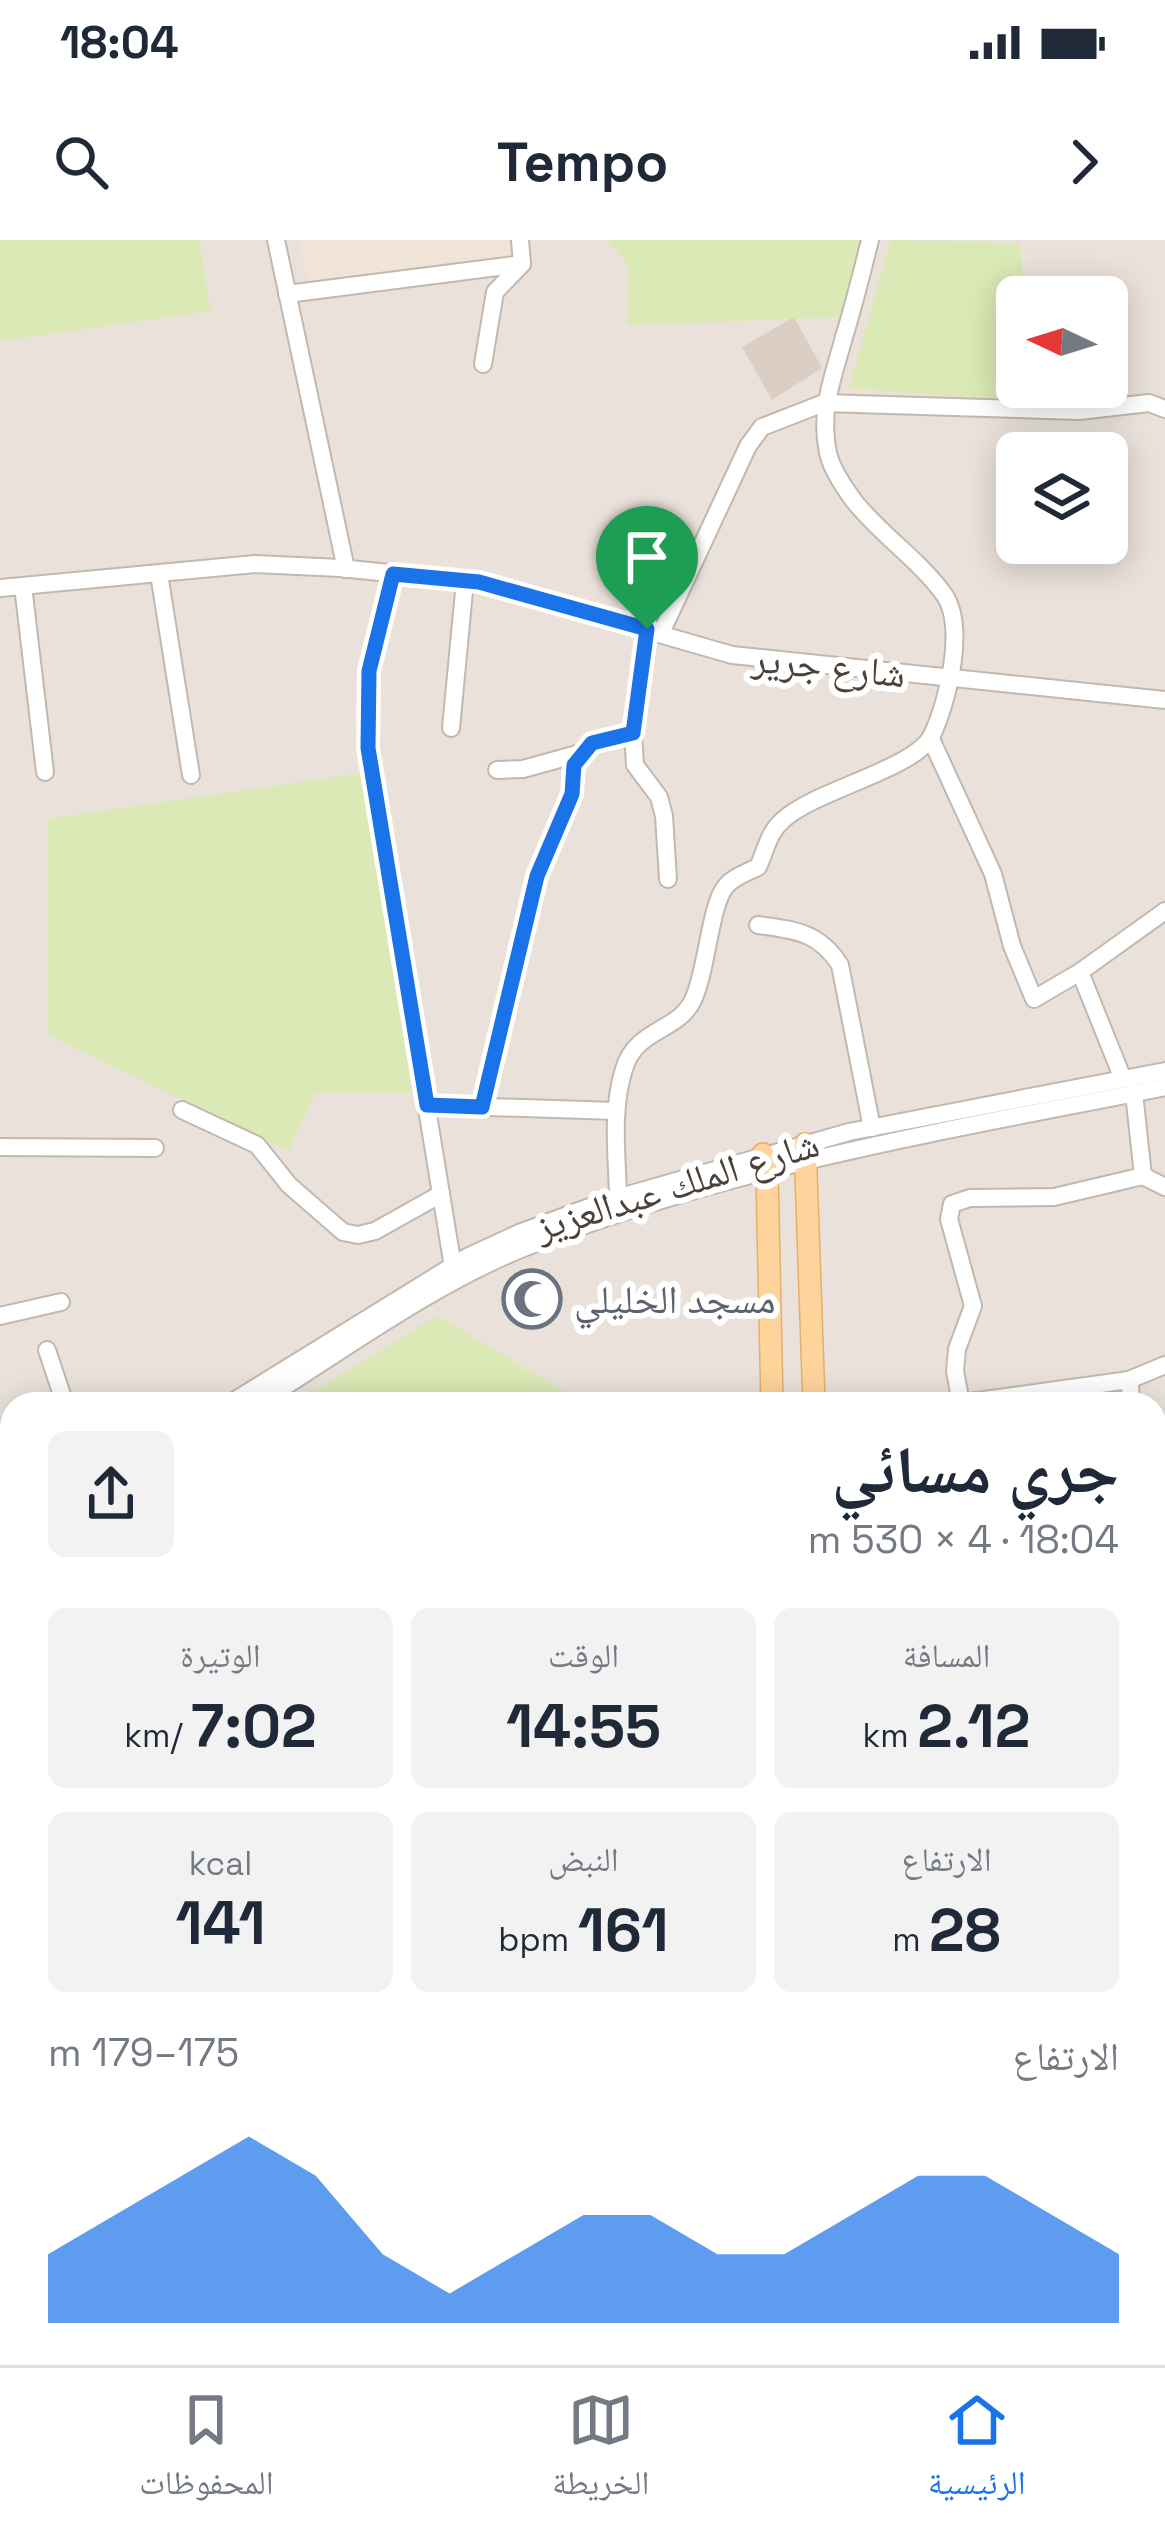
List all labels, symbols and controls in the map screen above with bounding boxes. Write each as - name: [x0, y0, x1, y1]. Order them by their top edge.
- text: 18:04: [60, 14, 179, 71]
- text: Tempo: [497, 128, 668, 197]
- icon: search: [48, 129, 114, 195]
- icon: forward: [1051, 129, 1117, 195]
- north arrow: [996, 276, 1128, 408]
- map controls: [996, 276, 1128, 564]
- button: layers: [996, 432, 1128, 564]
- pin: [596, 506, 698, 629]
- icon: arrive: [614, 524, 680, 590]
- street label: شارع جرير: [749, 633, 908, 698]
- street label: شارع الملك عبدالعزيز: [528, 1119, 825, 1252]
- mosque icon: مسجد الخليلي: [501, 1268, 563, 1330]
- place label: مسجد الخليلي: [574, 1275, 776, 1330]
- text: جري مسائي: [831, 1428, 1119, 1512]
- button: share: [48, 1431, 174, 1557]
- text: 18:04 · 4 × 530 m: [808, 1515, 1119, 1564]
- text: الوتيرة: [180, 1635, 261, 1677]
- text: الوقت: [548, 1635, 619, 1677]
- text: المسافة: [903, 1635, 990, 1677]
- text: 7:02: [191, 1688, 317, 1765]
- text: 14:55: [506, 1688, 661, 1765]
- text: 2.12: [917, 1688, 1030, 1765]
- text: /km: [124, 1715, 191, 1757]
- text: km: [863, 1715, 917, 1757]
- text: النبض: [548, 1839, 619, 1881]
- text: الارتفاع: [901, 1839, 992, 1881]
- text: kcal: [189, 1843, 252, 1885]
- text: 141: [175, 1885, 266, 1962]
- text: 161: [578, 1892, 669, 1969]
- text: 28: [929, 1892, 1001, 1969]
- text: bpm: [498, 1919, 578, 1961]
- text: m: [892, 1919, 929, 1961]
- text: 175–179 m: [48, 2028, 239, 2077]
- text: الارتفاع: [1013, 2032, 1119, 2081]
- tab: المحفوظات: [139, 2387, 274, 2515]
- tab: الخريطة: [552, 2387, 649, 2515]
- tab: الرئيسية: [928, 2387, 1026, 2515]

